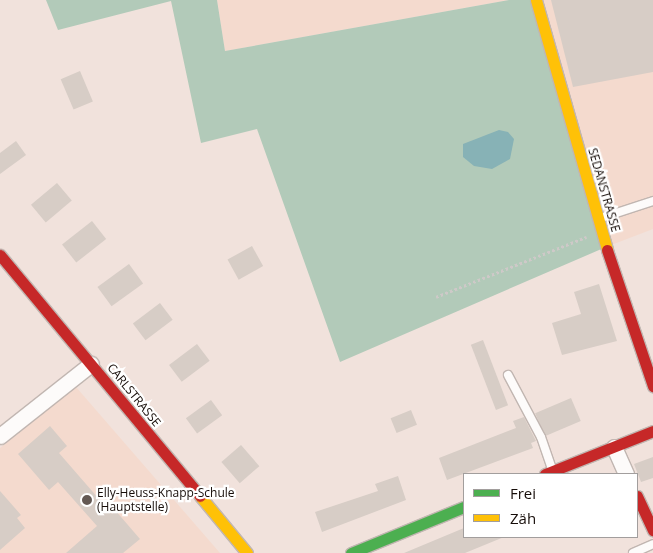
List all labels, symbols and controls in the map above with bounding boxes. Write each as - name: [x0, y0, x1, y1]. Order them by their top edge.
- street label: SEDANSTRASSE: [585, 146, 623, 234]
- street label: CARLSTRASSE: [104, 361, 164, 429]
- legend: [463, 473, 638, 538]
- text: Frei: [510, 483, 536, 503]
- place label: Elly-Heuss-Knapp-Schule (Hauptstelle): [97, 486, 235, 514]
- marker: Elly-Heuss-Knapp-Schule (Hauptstelle): [81, 494, 93, 506]
- text: Zäh: [510, 508, 536, 528]

